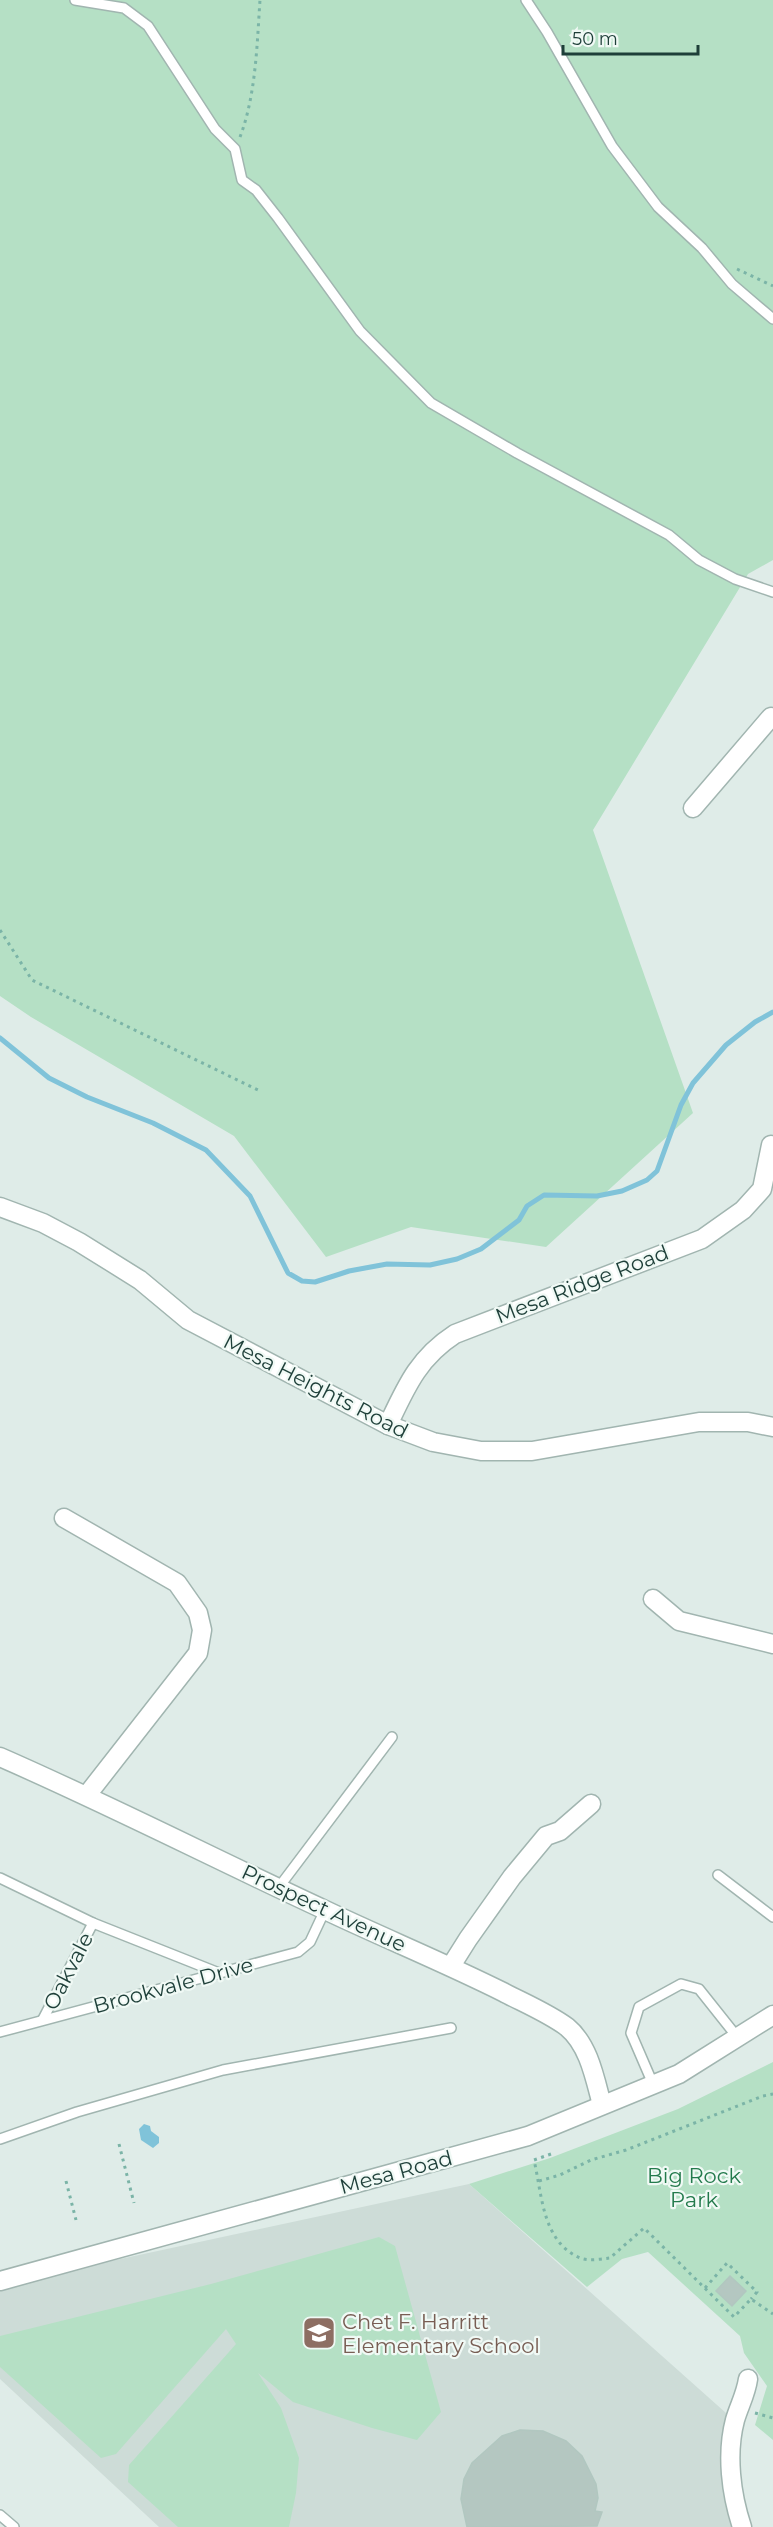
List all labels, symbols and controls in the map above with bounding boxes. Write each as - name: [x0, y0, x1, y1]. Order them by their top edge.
- scale bar: [563, 18, 698, 56]
- text: 50 m: [572, 28, 618, 50]
- street label: Mesa Ridge Road: [492, 1239, 672, 1329]
- street label: Mesa Heights Road: [219, 1329, 413, 1443]
- street label: Prospect Avenue: [238, 1859, 410, 1957]
- street label: Oakvale: [38, 1928, 98, 2014]
- street label: Brookvale Drive: [90, 1952, 256, 2018]
- street label: Mesa Road: [337, 2145, 455, 2199]
- park label: Big Rock Park: [647, 2163, 741, 2212]
- place label: Chet F. Harritt Elementary School: [342, 2309, 540, 2358]
- school or university icon: Chet F. Harritt Elementary School: [301, 2315, 337, 2351]

